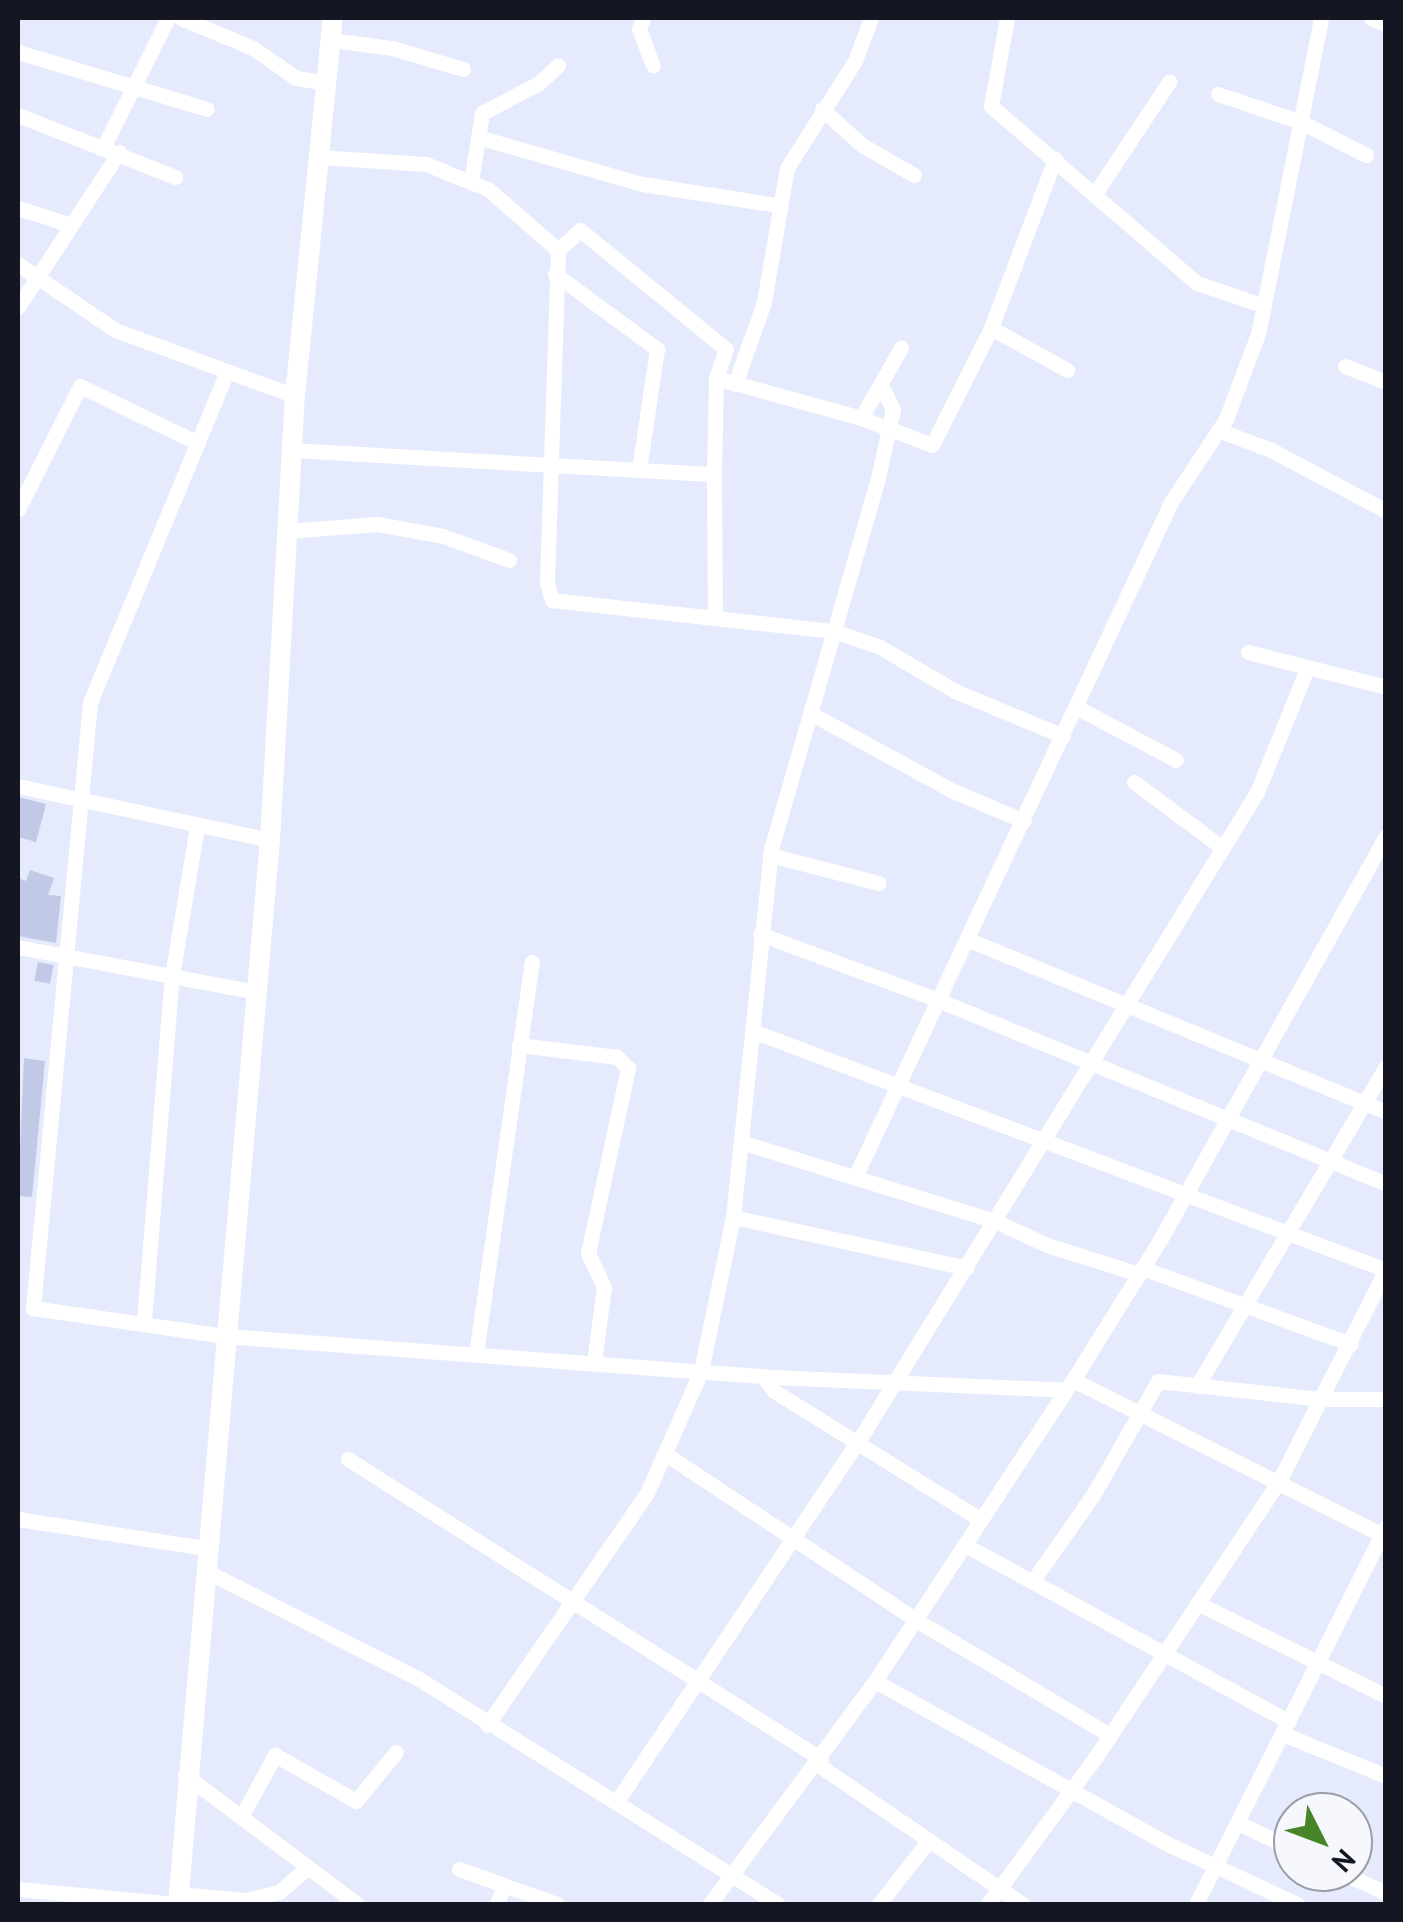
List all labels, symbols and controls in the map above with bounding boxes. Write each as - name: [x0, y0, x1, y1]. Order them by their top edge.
- north arrow: [1273, 1792, 1373, 1892]
- text: N: [1324, 1842, 1364, 1880]

